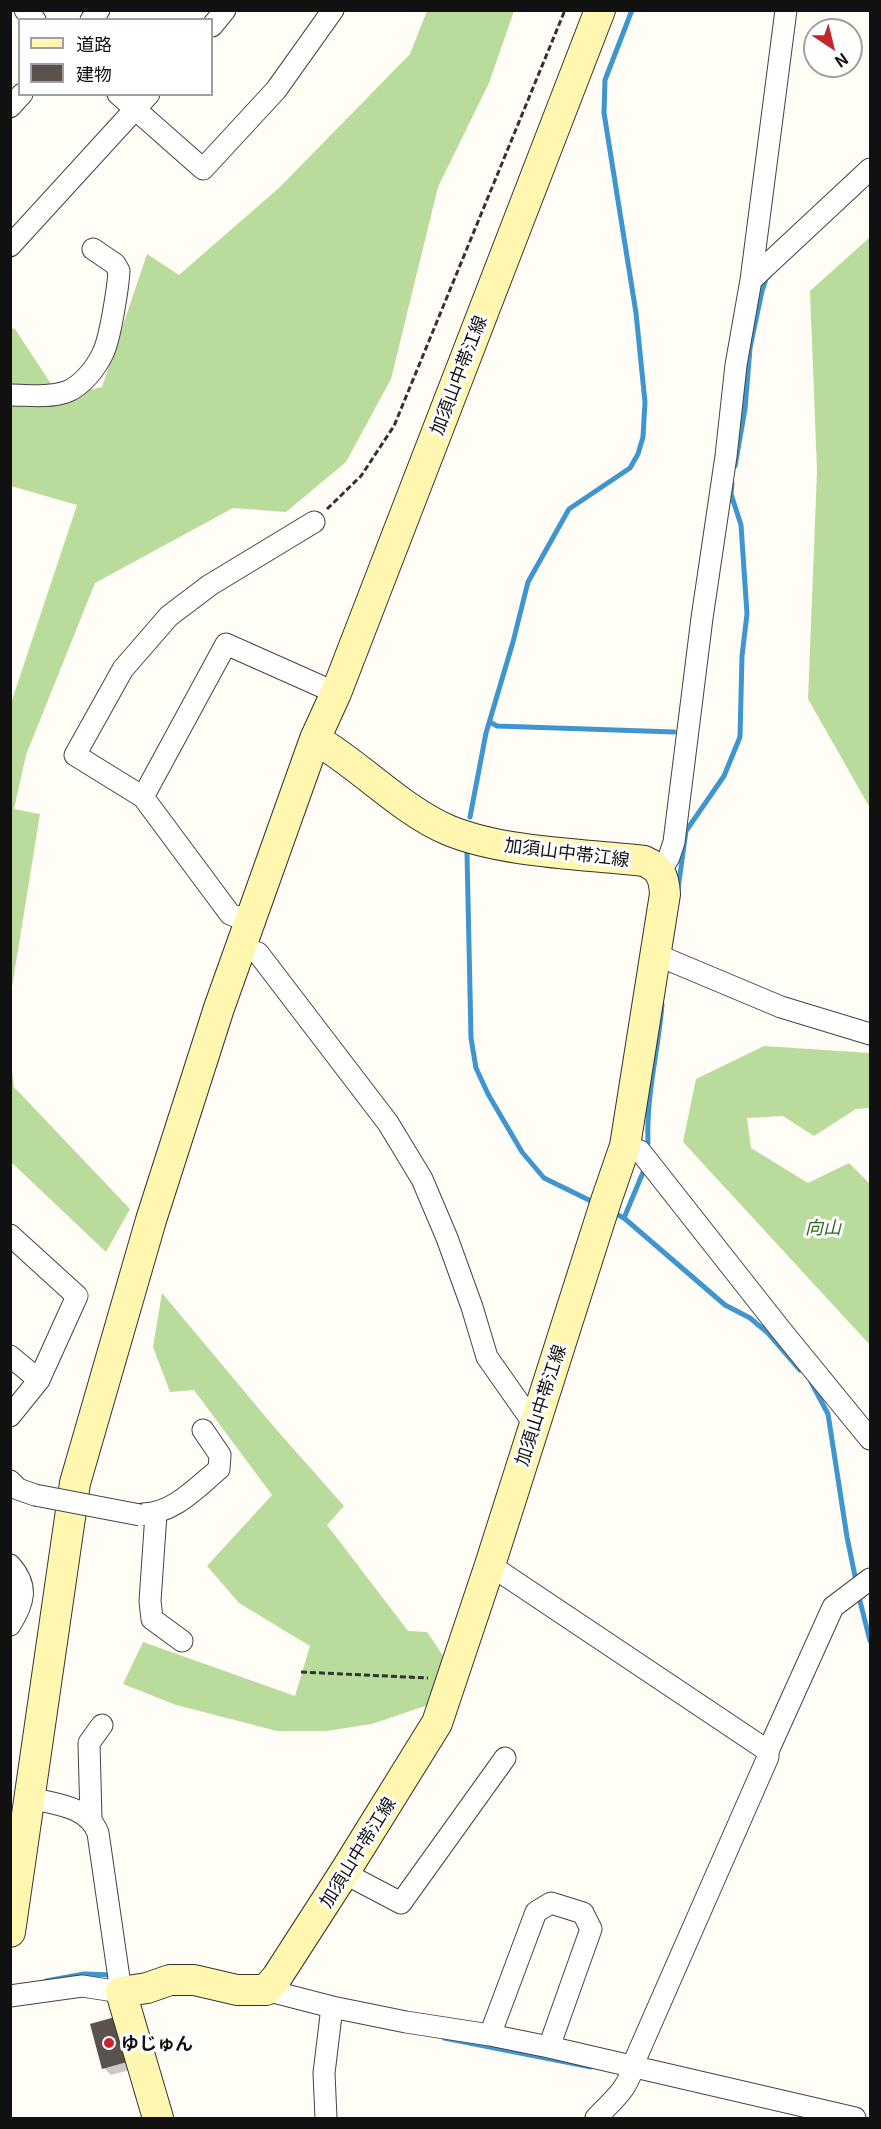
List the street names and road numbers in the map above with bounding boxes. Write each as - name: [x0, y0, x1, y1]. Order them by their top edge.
- street label: 加須山中帯江線: [425, 312, 491, 438]
- street label: 加須山中帯江線: [503, 834, 631, 870]
- street label: 加須山中帯江線: [510, 1342, 570, 1468]
- street label: 加須山中帯江線: [314, 1793, 400, 1911]

